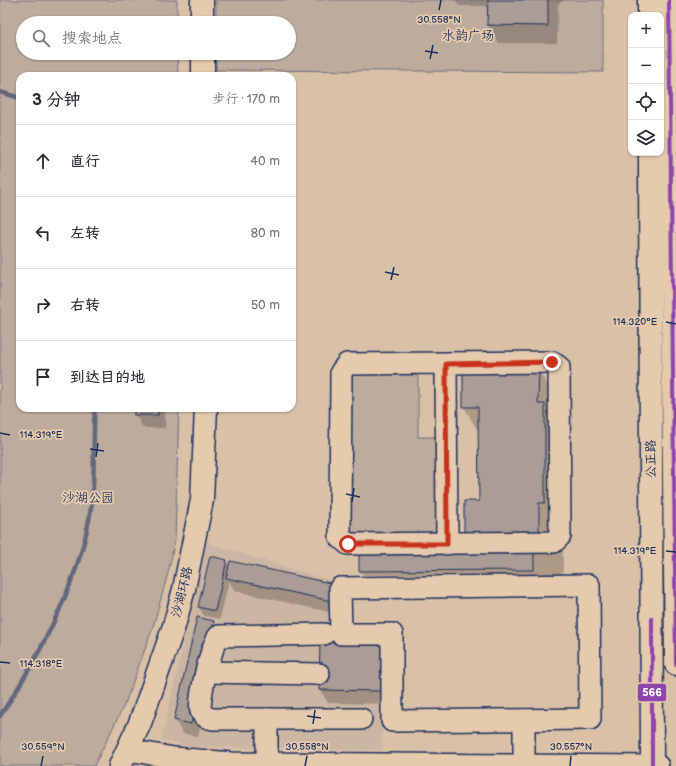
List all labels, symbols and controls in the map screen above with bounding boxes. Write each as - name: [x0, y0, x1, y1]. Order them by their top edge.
- map controls: [628, 12, 664, 156]
- button: +: [628, 12, 664, 48]
- text: 30.558°N: [417, 14, 461, 26]
- search box: [16, 16, 296, 60]
- icon: search: [30, 27, 52, 49]
- park label: 水韵广场: [442, 28, 494, 44]
- text: 搜索地点: [62, 29, 122, 48]
- button: −: [628, 48, 664, 84]
- button: locate: [628, 84, 664, 120]
- text: 3 分钟: [32, 90, 81, 110]
- text: 步行 · 170 m: [212, 91, 280, 107]
- button: layers: [628, 120, 664, 156]
- icon: ahead: [32, 150, 54, 172]
- text: 直行: [70, 152, 100, 171]
- text: 40 m: [250, 153, 280, 169]
- icon: left: [32, 222, 54, 244]
- text: 左转: [70, 224, 100, 243]
- text: 80 m: [251, 225, 280, 241]
- icon: right: [32, 294, 54, 316]
- text: 右转: [70, 296, 100, 315]
- text: 50 m: [251, 297, 280, 313]
- text: 114.320°E: [613, 316, 658, 328]
- route end: [543, 353, 561, 371]
- icon: arrive: [32, 366, 54, 388]
- text: 到达目的地: [70, 368, 145, 387]
- text: 114.319°E: [20, 429, 63, 441]
- street label: 公正路: [643, 439, 659, 479]
- park label: 沙湖公园: [62, 490, 114, 506]
- route start: [339, 535, 357, 553]
- text: 114.319°E: [614, 545, 657, 557]
- street label: 沙湖环路: [168, 565, 196, 619]
- text: 114.318°E: [20, 658, 63, 670]
- line badge: 566: [637, 683, 667, 702]
- text: 566: [642, 686, 662, 699]
- text: 30.559°N: [21, 741, 65, 753]
- text: 30.558°N: [285, 741, 329, 753]
- text: 30.557°N: [550, 741, 592, 753]

